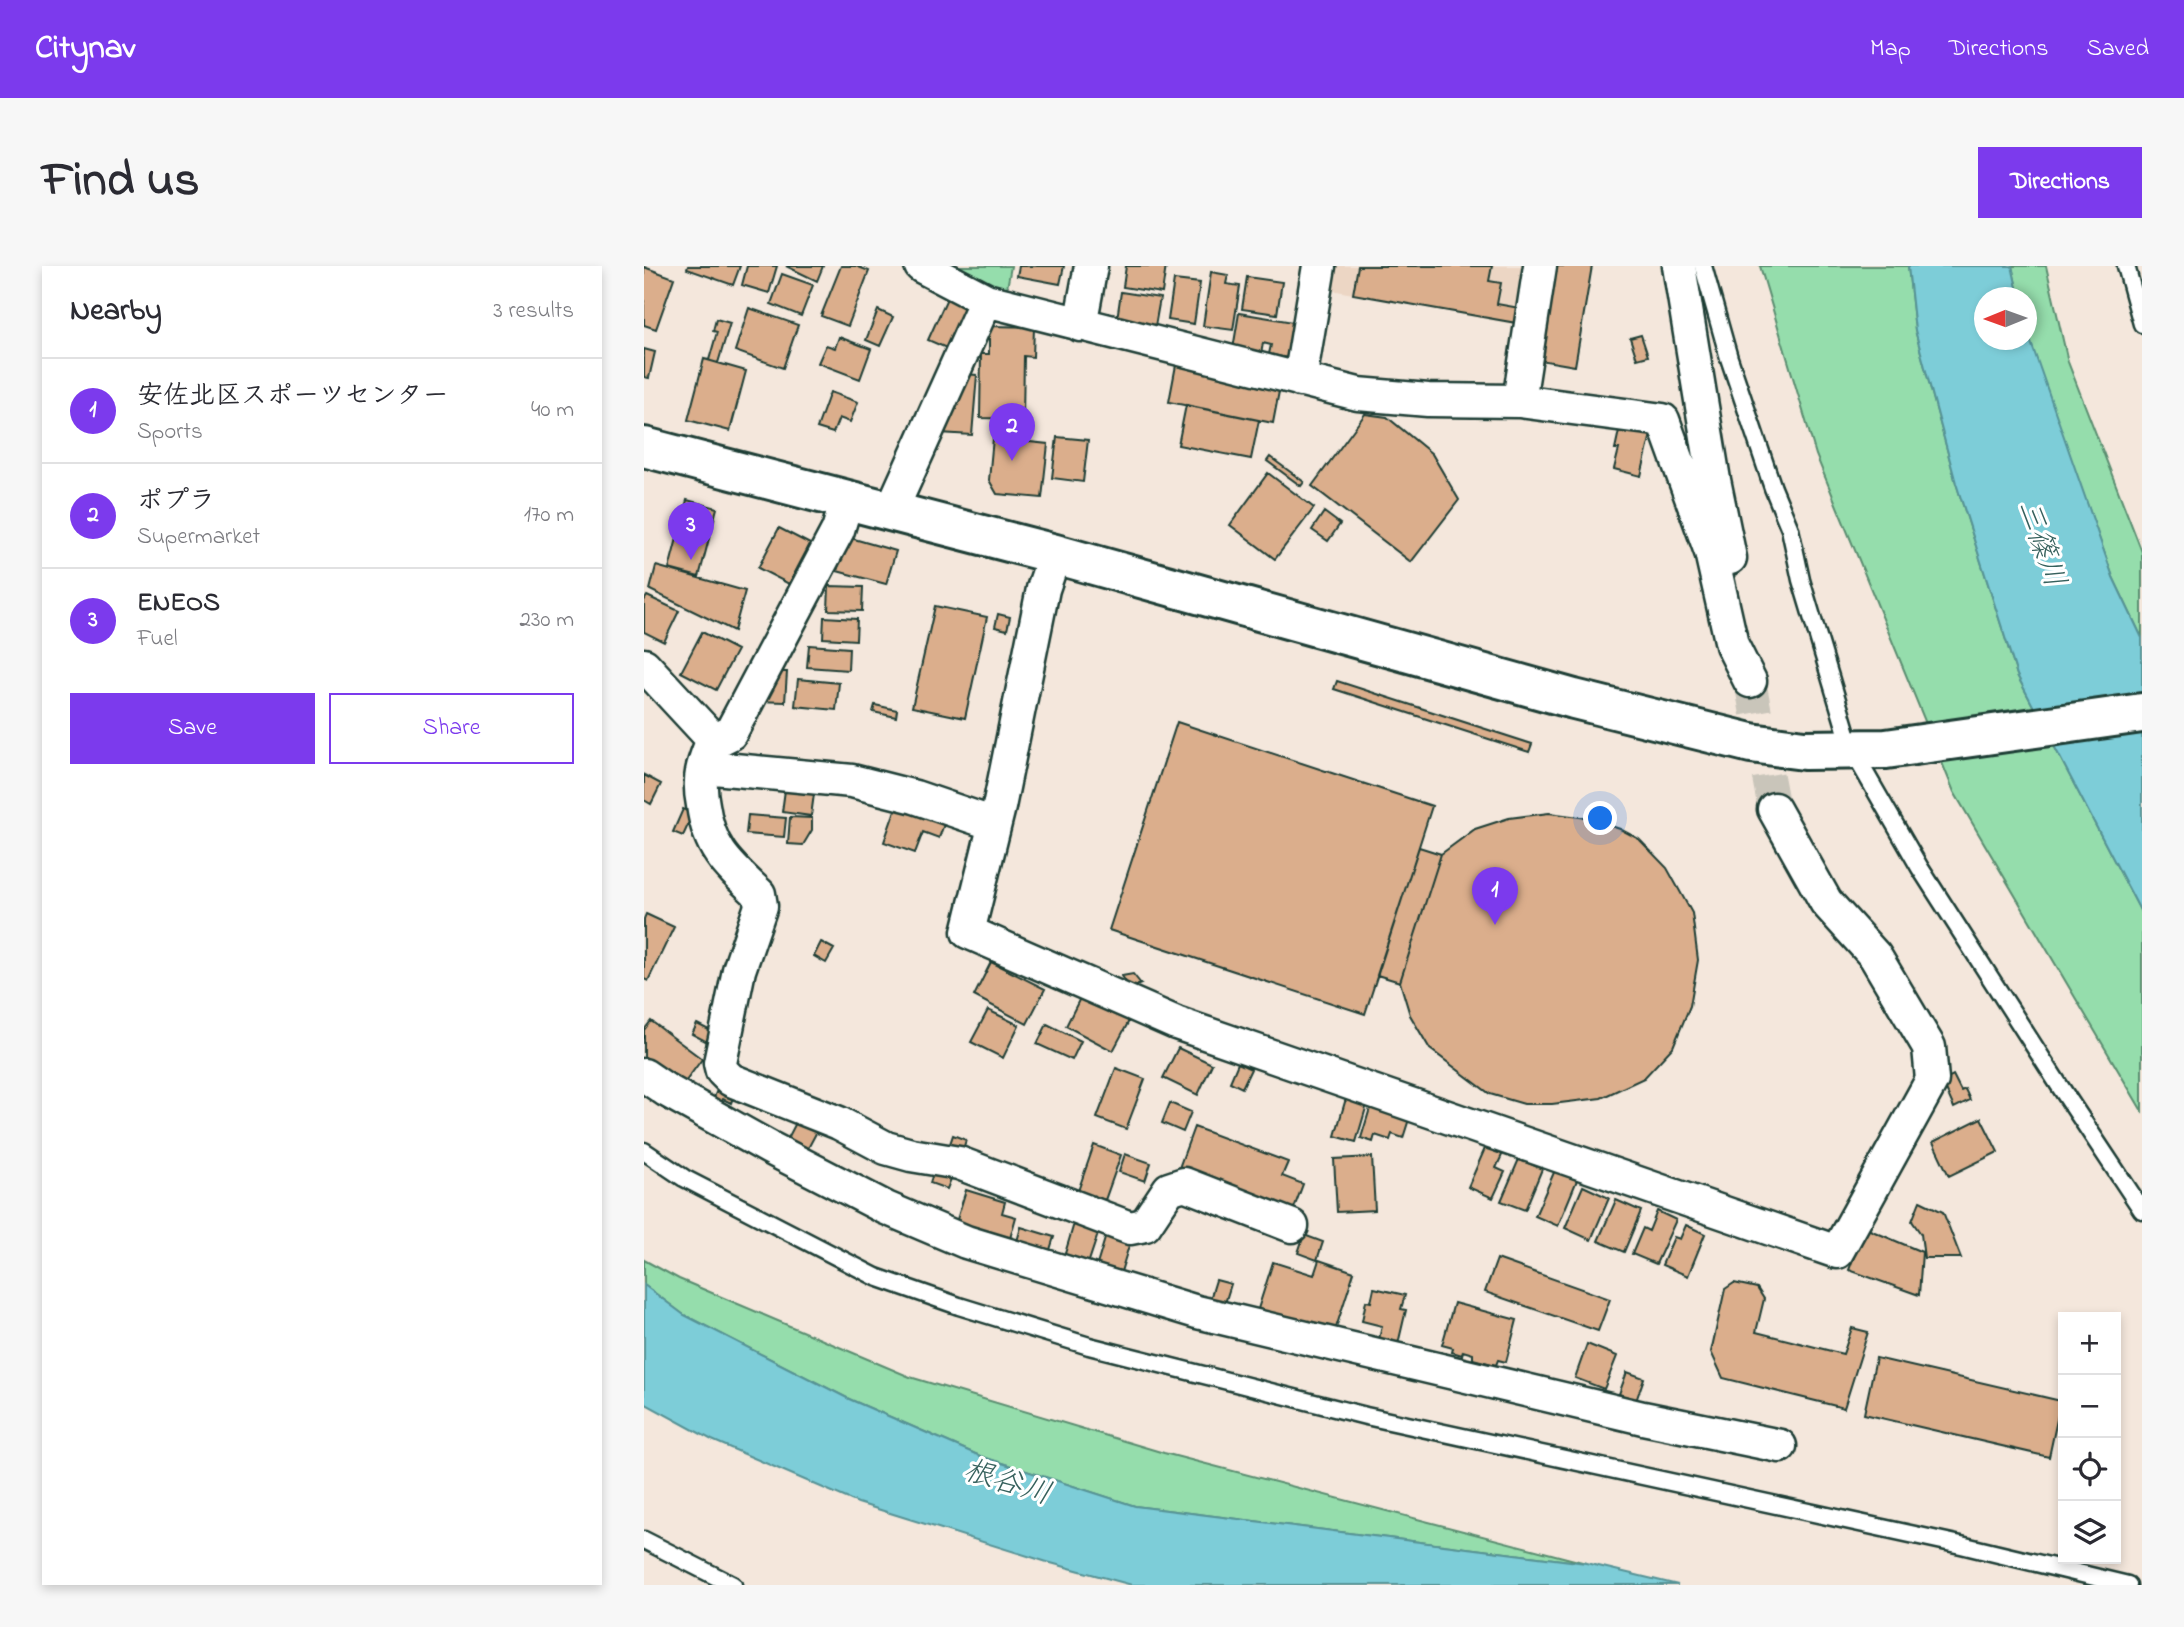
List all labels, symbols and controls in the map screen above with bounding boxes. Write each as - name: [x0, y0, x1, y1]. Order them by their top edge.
- text: Citynav: [35, 25, 135, 73]
- text: Map: [1870, 32, 1911, 67]
- text: Directions: [1949, 32, 2048, 67]
- text: Saved: [2086, 32, 2149, 67]
- text: Find us: [42, 146, 199, 218]
- button: Directions: [1978, 147, 2142, 218]
- north arrow: [1974, 287, 2037, 350]
- text: Nearby: [70, 290, 162, 334]
- text: 3 results: [493, 295, 574, 328]
- text: 安佐北区スポーツセンター: [137, 378, 448, 416]
- text: 1: [89, 394, 97, 427]
- text: 40 m: [531, 394, 574, 427]
- pin: 2: [989, 403, 1035, 461]
- text: Sports: [137, 416, 203, 449]
- text: ポプラ: [137, 483, 215, 521]
- water label: 三篠川: [2005, 494, 2075, 594]
- text: 2: [87, 499, 99, 532]
- text: 170 m: [524, 499, 574, 532]
- pin: 3: [668, 502, 714, 560]
- text: Supermarket: [137, 521, 260, 554]
- text: ENEOS: [137, 585, 220, 623]
- text: 3: [88, 604, 98, 637]
- text: 230 m: [520, 604, 574, 637]
- text: Fuel: [137, 623, 178, 656]
- button: Save: [70, 693, 315, 764]
- button: Share: [329, 693, 574, 764]
- your location: [1583, 801, 1617, 835]
- pin: 1: [1472, 867, 1518, 925]
- map controls: [2058, 1312, 2121, 1564]
- button: +: [2058, 1312, 2121, 1375]
- button: −: [2058, 1375, 2121, 1438]
- button: locate: [2058, 1438, 2121, 1501]
- water label: 根谷川: [958, 1450, 1056, 1518]
- button: layers: [2058, 1501, 2121, 1564]

